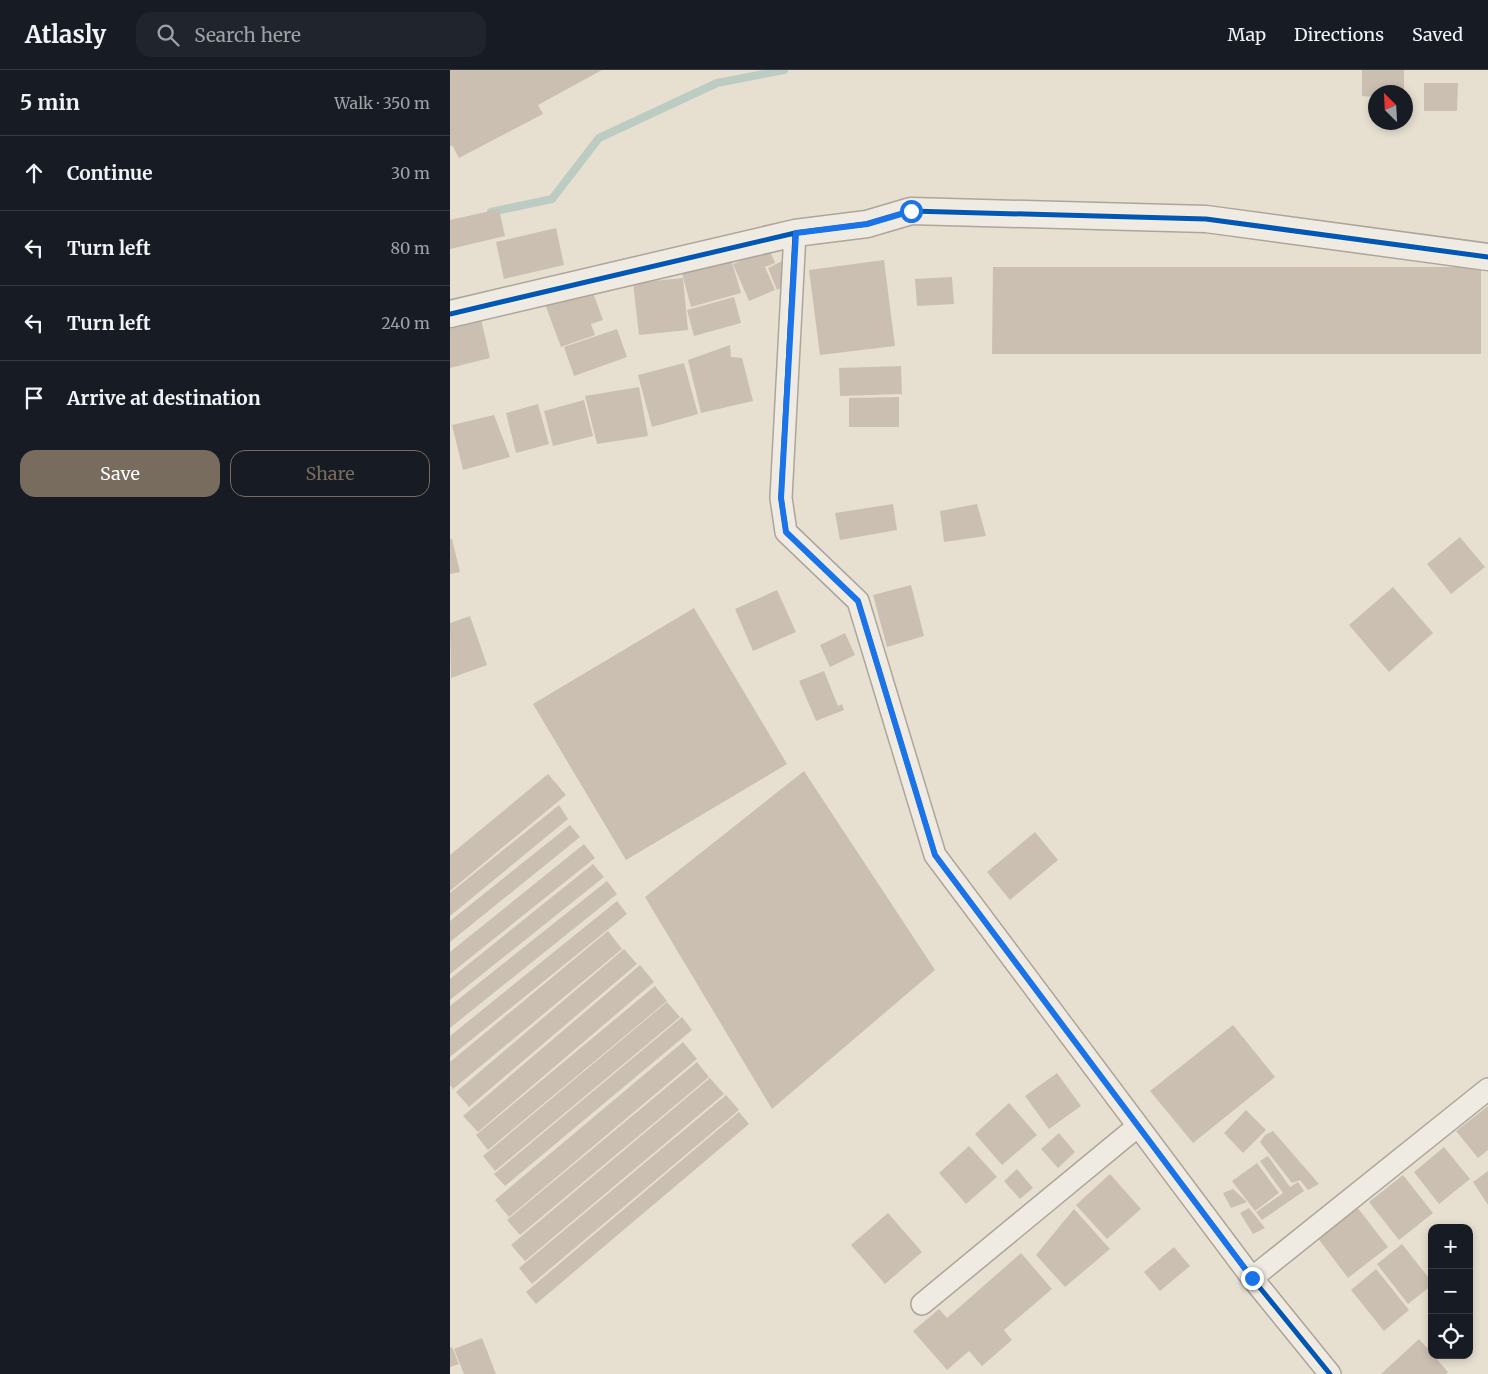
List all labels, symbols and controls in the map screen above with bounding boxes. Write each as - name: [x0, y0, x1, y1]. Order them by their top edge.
- search box: [136, 12, 486, 57]
- text: Atlasly: [25, 19, 106, 50]
- icon: search: [154, 21, 182, 49]
- text: Search here: [194, 23, 301, 47]
- text: Map: [1228, 23, 1266, 46]
- text: Directions: [1294, 23, 1384, 46]
- text: Saved: [1412, 23, 1463, 46]
- north arrow: [1368, 85, 1413, 130]
- text: 5 min: [20, 89, 80, 116]
- text: Walk · 350 m: [334, 93, 430, 113]
- icon: ahead: [20, 159, 48, 187]
- text: Continue: [67, 161, 153, 185]
- text: 30 m: [391, 163, 430, 183]
- route start: [900, 200, 923, 223]
- icon: left: [20, 234, 48, 262]
- text: Turn left: [67, 236, 151, 260]
- text: 80 m: [391, 238, 430, 258]
- icon: left: [20, 309, 48, 337]
- text: Turn left: [67, 311, 151, 335]
- text: 240 m: [381, 313, 430, 333]
- icon: arrive: [20, 384, 48, 412]
- text: Arrive at destination: [67, 386, 261, 410]
- button: Save: [20, 450, 220, 497]
- button: Share: [230, 450, 430, 497]
- map controls: [1428, 1224, 1473, 1359]
- button: +: [1428, 1224, 1473, 1269]
- route end: [1241, 1267, 1264, 1290]
- button: −: [1428, 1269, 1473, 1314]
- button: locate: [1428, 1314, 1473, 1359]

